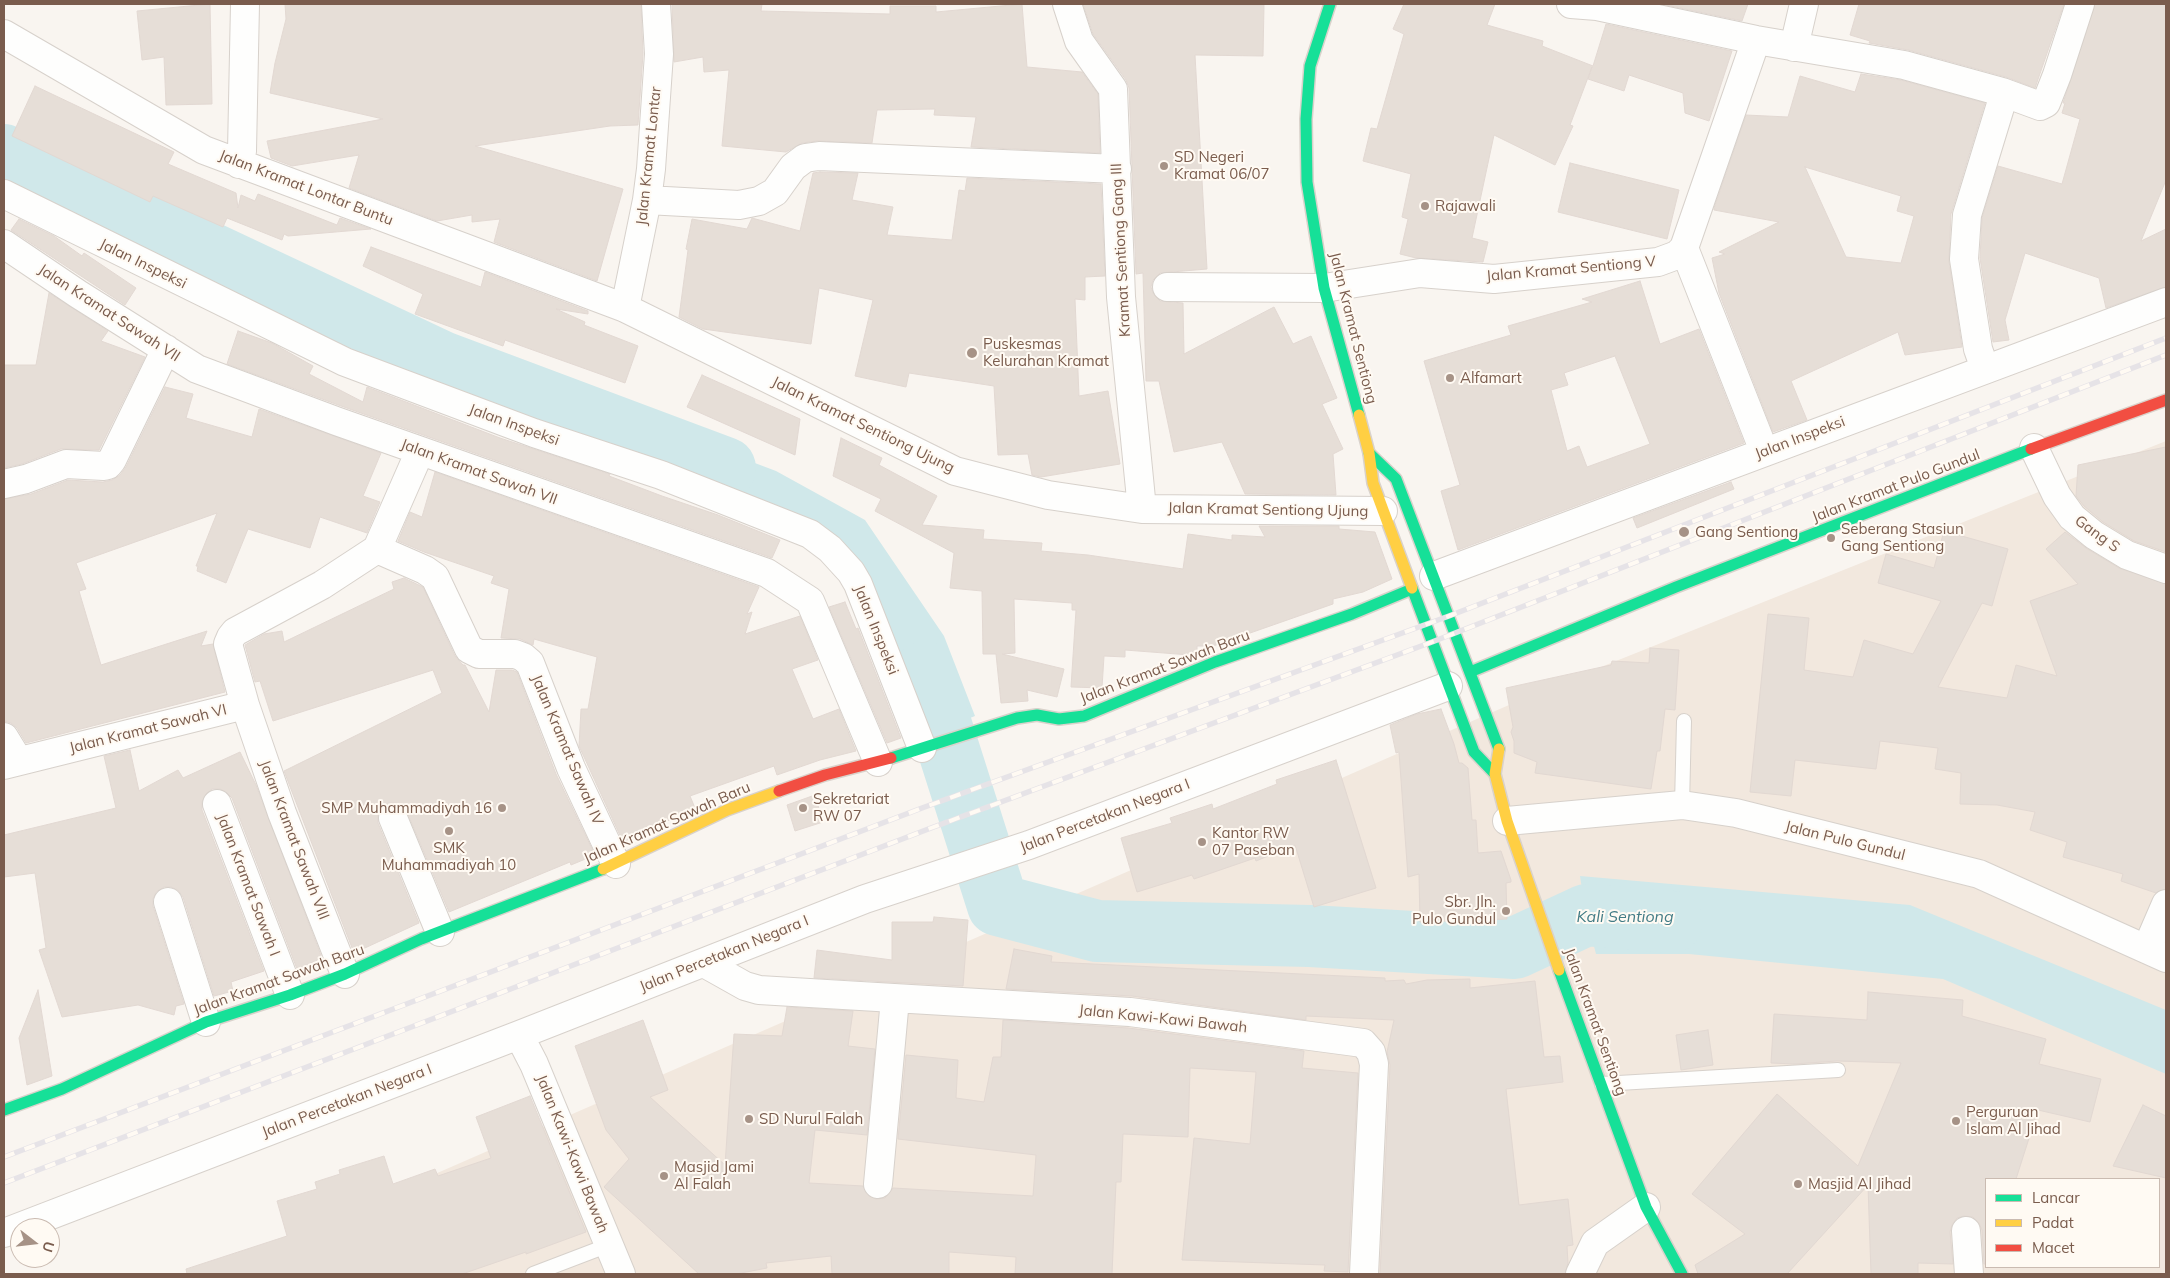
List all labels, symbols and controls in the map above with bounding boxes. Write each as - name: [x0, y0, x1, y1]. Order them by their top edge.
- street label: Jalan Kramat Lontar: [633, 86, 665, 226]
- street label: Jalan Kramat Lontar Buntu: [216, 146, 396, 230]
- place label: SD Negeri Kramat 06/07: [1174, 148, 1270, 183]
- marker: SD Negeri Kramat 06/07: [1158, 160, 1170, 172]
- street label: Kramat Sentiong Gang III: [1107, 163, 1135, 337]
- place label: Rajawali: [1435, 197, 1496, 215]
- marker: Rajawali: [1419, 200, 1431, 212]
- street label: Jalan Inspeksi: [96, 235, 190, 293]
- street label: Jalan Kramat Sentiong: [1325, 250, 1381, 406]
- street label: Jalan Kramat Sentiong V: [1485, 253, 1657, 285]
- street label: Jalan Kramat Sawah VII: [35, 260, 183, 366]
- place label: Puskesmas Kelurahan Kramat: [983, 335, 1109, 370]
- marker: Puskesmas Kelurahan Kramat: [965, 346, 979, 360]
- place label: Alfamart: [1460, 369, 1522, 387]
- marker: Alfamart: [1444, 372, 1456, 384]
- street label: Jalan Kramat Sentiong Ujung: [769, 373, 957, 477]
- street label: Jalan Inspeksi: [466, 400, 562, 450]
- street label: Jalan Inspeksi: [1752, 413, 1848, 463]
- street label: Jalan Kramat Sawah VII: [398, 435, 560, 509]
- street label: Jalan Kramat Pulo Gundul: [1809, 446, 1983, 526]
- street label: Jalan Kramat Sentiong Ujung: [1167, 499, 1369, 521]
- street label: Gang S: [2071, 512, 2123, 556]
- place label: Seberang Stasiun Gang Sentiong: [1841, 520, 1964, 555]
- place label: Gang Sentiong: [1695, 523, 1798, 541]
- marker: Gang Sentiong: [1677, 525, 1691, 539]
- marker: Seberang Stasiun Gang Sentiong: [1825, 532, 1837, 544]
- street label: Jalan Inspeksi: [850, 583, 902, 677]
- street label: Jalan Kramat Sawah Baru: [1077, 626, 1253, 708]
- street label: Jalan Kramat Sawah IV: [527, 672, 607, 828]
- street label: Jalan Kramat Sawah VI: [67, 701, 229, 757]
- street label: Jalan Kramat Sawah VIII: [255, 758, 333, 922]
- street label: Jalan Percetakan Negara I: [1017, 775, 1193, 857]
- street label: Jalan Kramat Sawah Baru: [581, 778, 753, 868]
- place label: Sekretariat RW 07: [813, 790, 889, 825]
- place label: SMP Muhammadiyah 16: [321, 799, 492, 817]
- marker: SMP Muhammadiyah 16: [496, 802, 508, 814]
- marker: Sekretariat RW 07: [797, 802, 809, 814]
- street label: Jalan Kramat Sawah I: [213, 811, 283, 959]
- street label: Jalan Pulo Gundul: [1783, 817, 1907, 865]
- place label: Kantor RW 07 Paseban: [1212, 824, 1295, 859]
- marker: SMK Muhammadiyah 10: [443, 825, 455, 837]
- marker: Kantor RW 07 Paseban: [1196, 836, 1208, 848]
- place label: SMK Muhammadiyah 10: [382, 839, 516, 874]
- place label: Sbr. Jln. Pulo Gundul: [1412, 893, 1496, 928]
- marker: Sbr. Jln. Pulo Gundul: [1500, 905, 1512, 917]
- water label: Kali Sentiong: [1576, 907, 1674, 927]
- street label: Jalan Percetakan Negara I: [637, 912, 811, 996]
- street label: Jalan Kramat Sawah Baru: [191, 941, 367, 1019]
- street label: Jalan Kramat Sentiong: [1560, 946, 1630, 1098]
- street label: Jalan Kawi-Kawi Bawah: [1078, 1001, 1248, 1037]
- street label: Jalan Percetakan Negara I: [259, 1060, 435, 1142]
- street label: Jalan Kawi-Kawi Bawah: [532, 1072, 612, 1236]
- place label: Perguruan Islam Al Jihad: [1966, 1103, 2061, 1138]
- place label: SD Nurul Falah: [759, 1110, 863, 1128]
- marker: SD Nurul Falah: [743, 1113, 755, 1125]
- marker: Perguruan Islam Al Jihad: [1950, 1115, 1962, 1127]
- place label: Masjid Jami Al Falah: [674, 1158, 754, 1193]
- marker: Masjid Jami Al Falah: [658, 1170, 670, 1182]
- place label: Masjid Al Jihad: [1808, 1175, 1911, 1193]
- marker: Masjid Al Jihad: [1792, 1178, 1804, 1190]
- legend: [1985, 1178, 2160, 1268]
- text: Lancar: [2032, 1188, 2080, 1207]
- text: Padat: [2032, 1213, 2074, 1232]
- north arrow: [10, 1218, 60, 1268]
- text: Macet: [2032, 1238, 2075, 1257]
- text: U: [38, 1239, 59, 1254]

